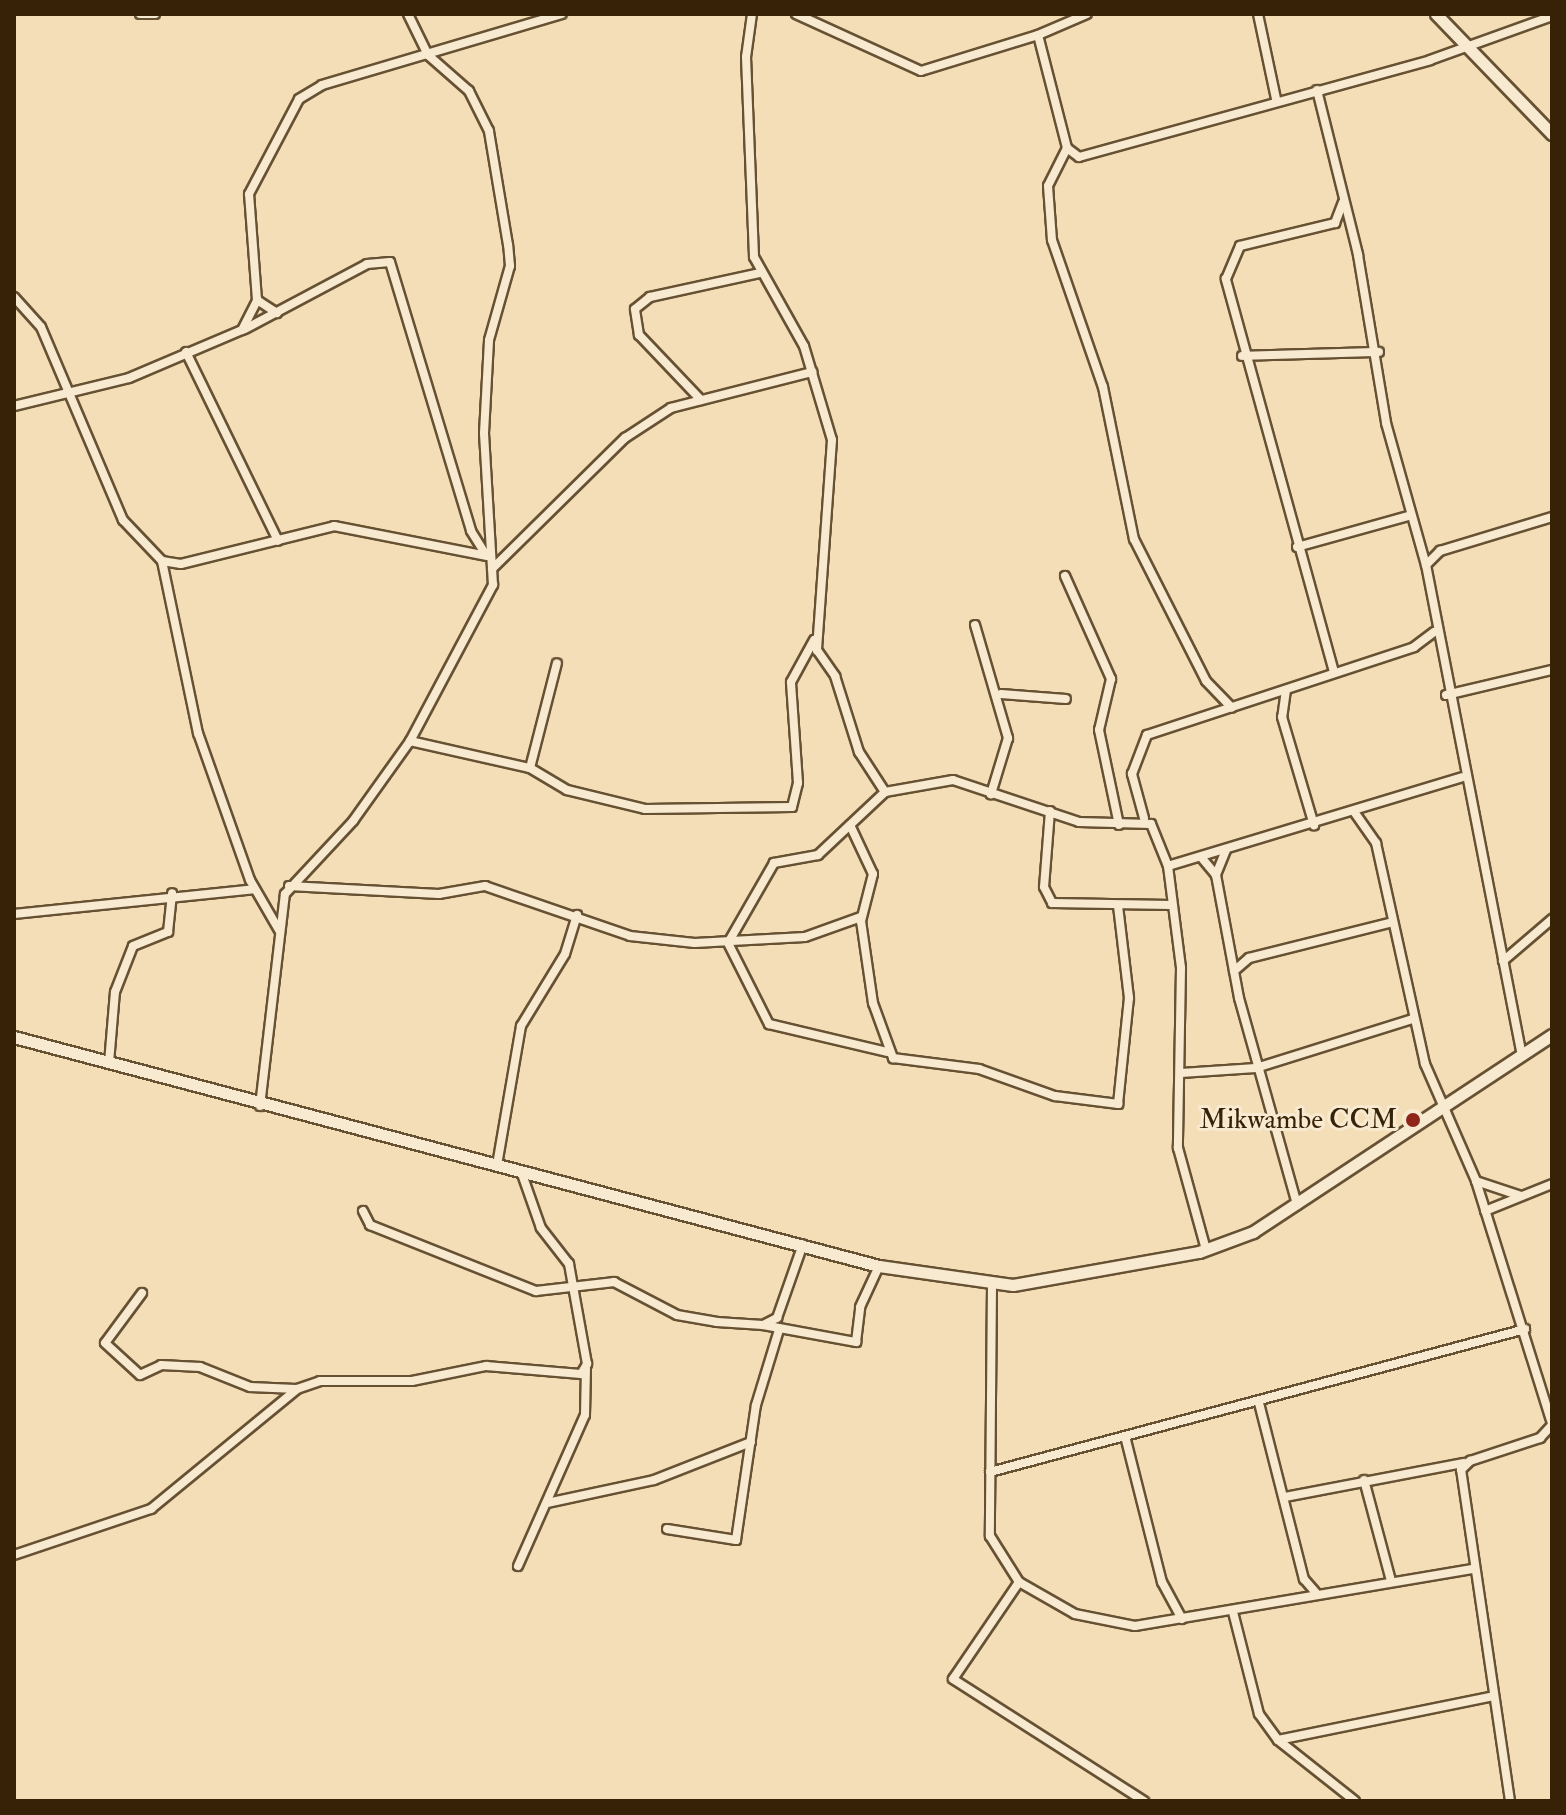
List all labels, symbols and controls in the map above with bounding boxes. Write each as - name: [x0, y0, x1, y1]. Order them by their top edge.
- place label: Mikwambe CCM: [1200, 1103, 1397, 1137]
- marker: Mikwambe CCM: [1404, 1111, 1422, 1129]

